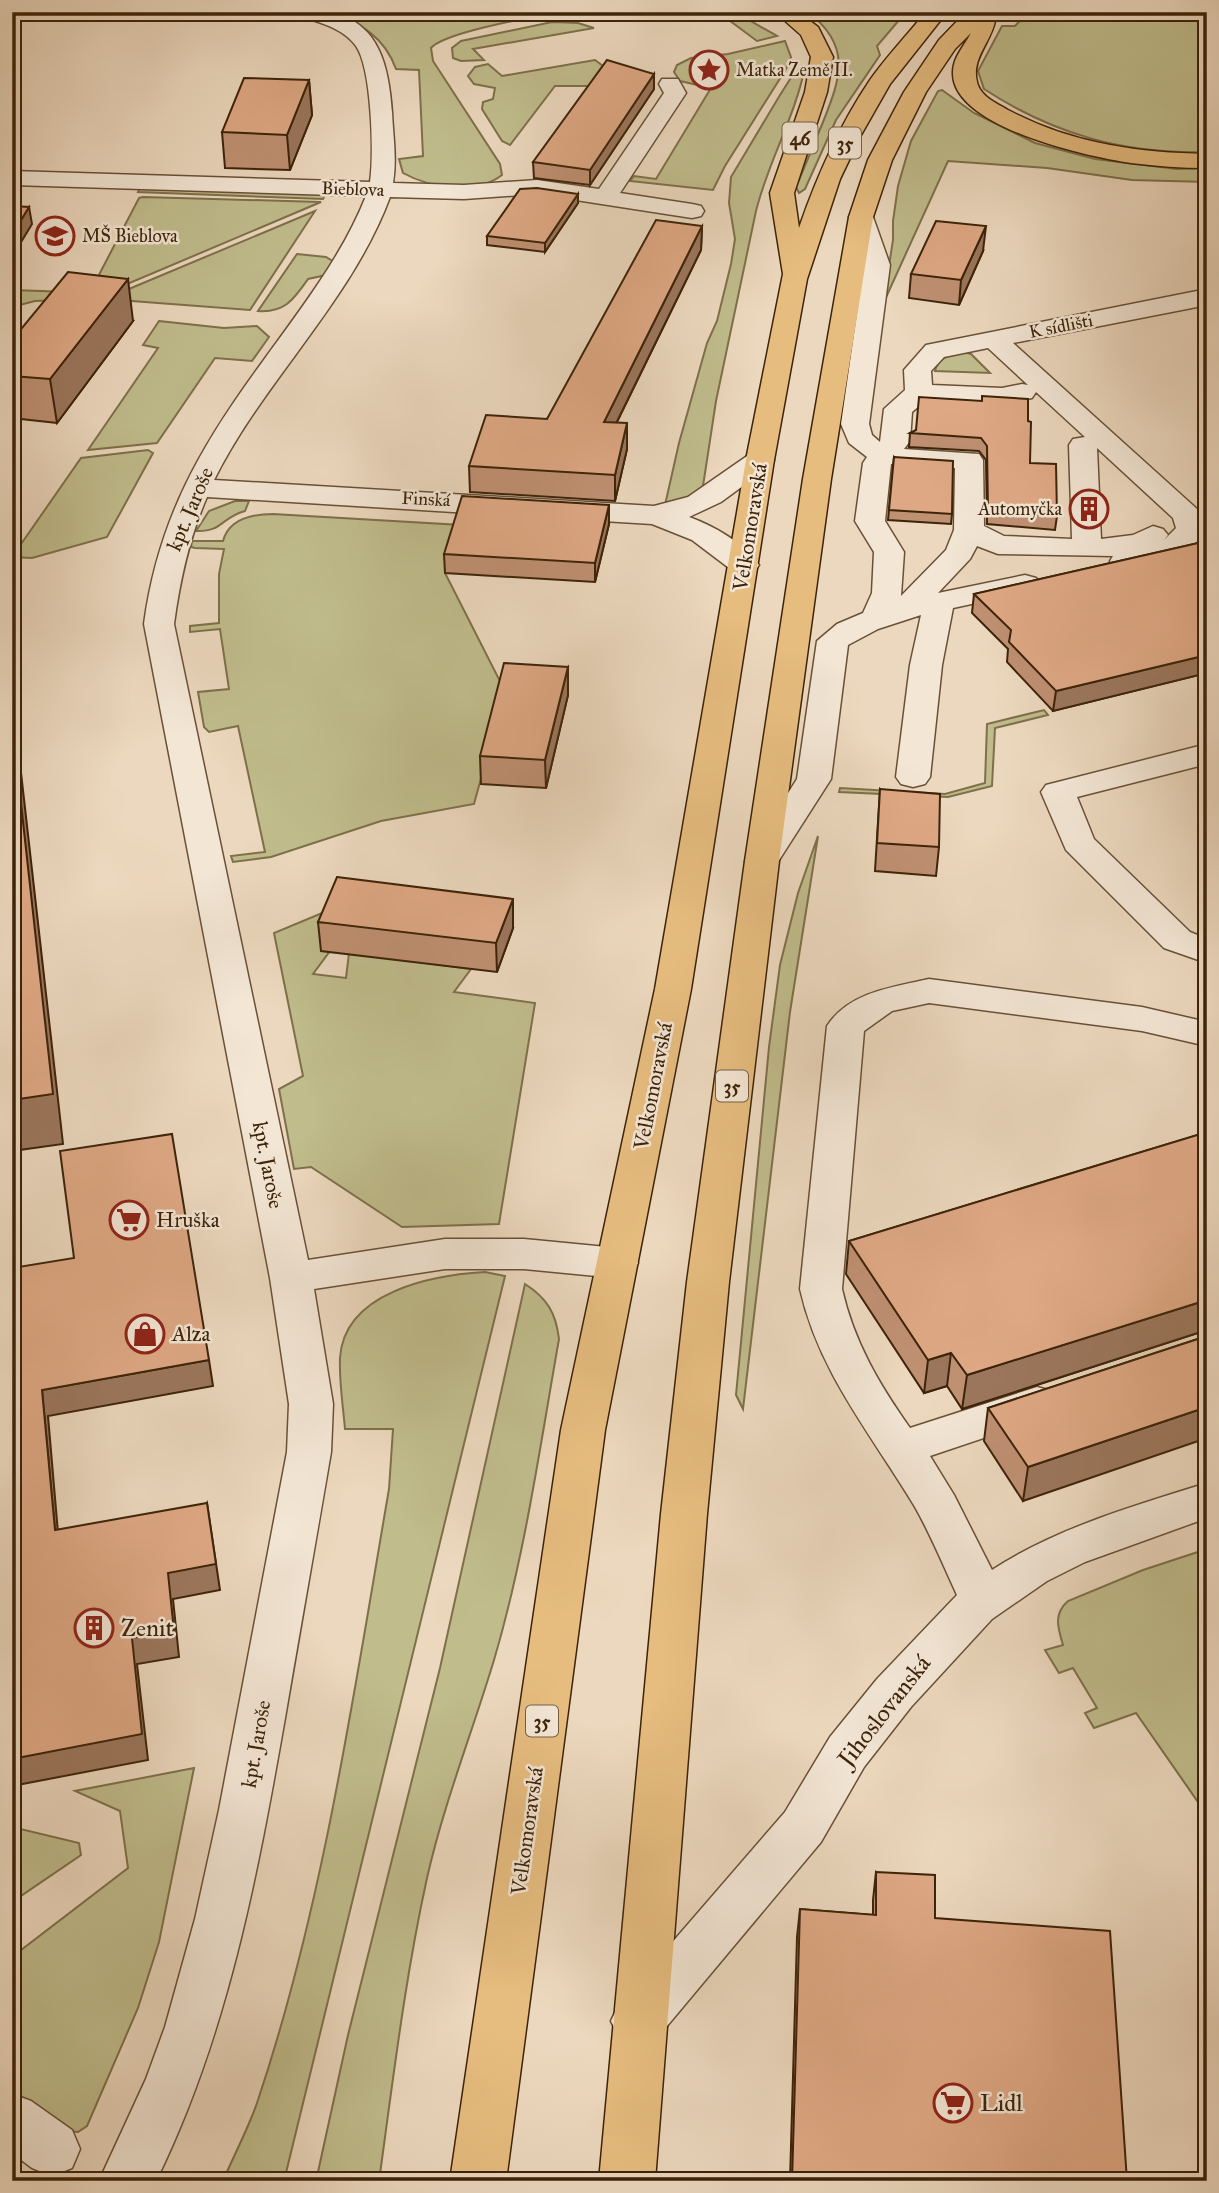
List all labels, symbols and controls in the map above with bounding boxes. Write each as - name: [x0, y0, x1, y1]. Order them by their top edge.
- place icon: Matka Země II.: [688, 49, 730, 91]
- place label: Matka Země II.: [736, 59, 853, 81]
- road number: 46: [782, 122, 818, 154]
- road number: 35: [829, 127, 861, 158]
- street label: Bieblova: [321, 177, 385, 201]
- school or university icon: MŠ Bieblova: [34, 215, 76, 257]
- place label: MŠ Bieblova: [82, 224, 178, 247]
- street label: K sídlišti: [1027, 309, 1095, 343]
- street label: Velkomoravská: [727, 461, 773, 594]
- street label: kpt. Jaroše: [161, 463, 219, 555]
- street label: Finská: [401, 487, 451, 511]
- building icon: Automyčka: [1068, 488, 1110, 530]
- place label: Automyčka: [977, 498, 1062, 520]
- street label: Velkomoravská: [628, 1020, 678, 1153]
- road number: 35: [716, 1070, 748, 1102]
- street label: kpt. Jaroše: [247, 1119, 289, 1211]
- supermarket icon: Hruška: [108, 1199, 150, 1241]
- place label: Hruška: [156, 1207, 220, 1233]
- shop icon: Alza: [124, 1313, 166, 1355]
- place label: Alza: [171, 1321, 211, 1347]
- building icon: Zenit: [73, 1607, 115, 1649]
- place label: Zenit: [121, 1613, 174, 1643]
- street label: Jihoslovanská: [829, 1648, 937, 1775]
- street label: kpt. Jaroše: [236, 1698, 277, 1790]
- road number: 35: [526, 1706, 558, 1736]
- street label: Velkomoravská: [505, 1765, 549, 1898]
- supermarket icon: Lidl: [932, 2082, 974, 2124]
- place label: Lidl: [980, 2088, 1023, 2118]

